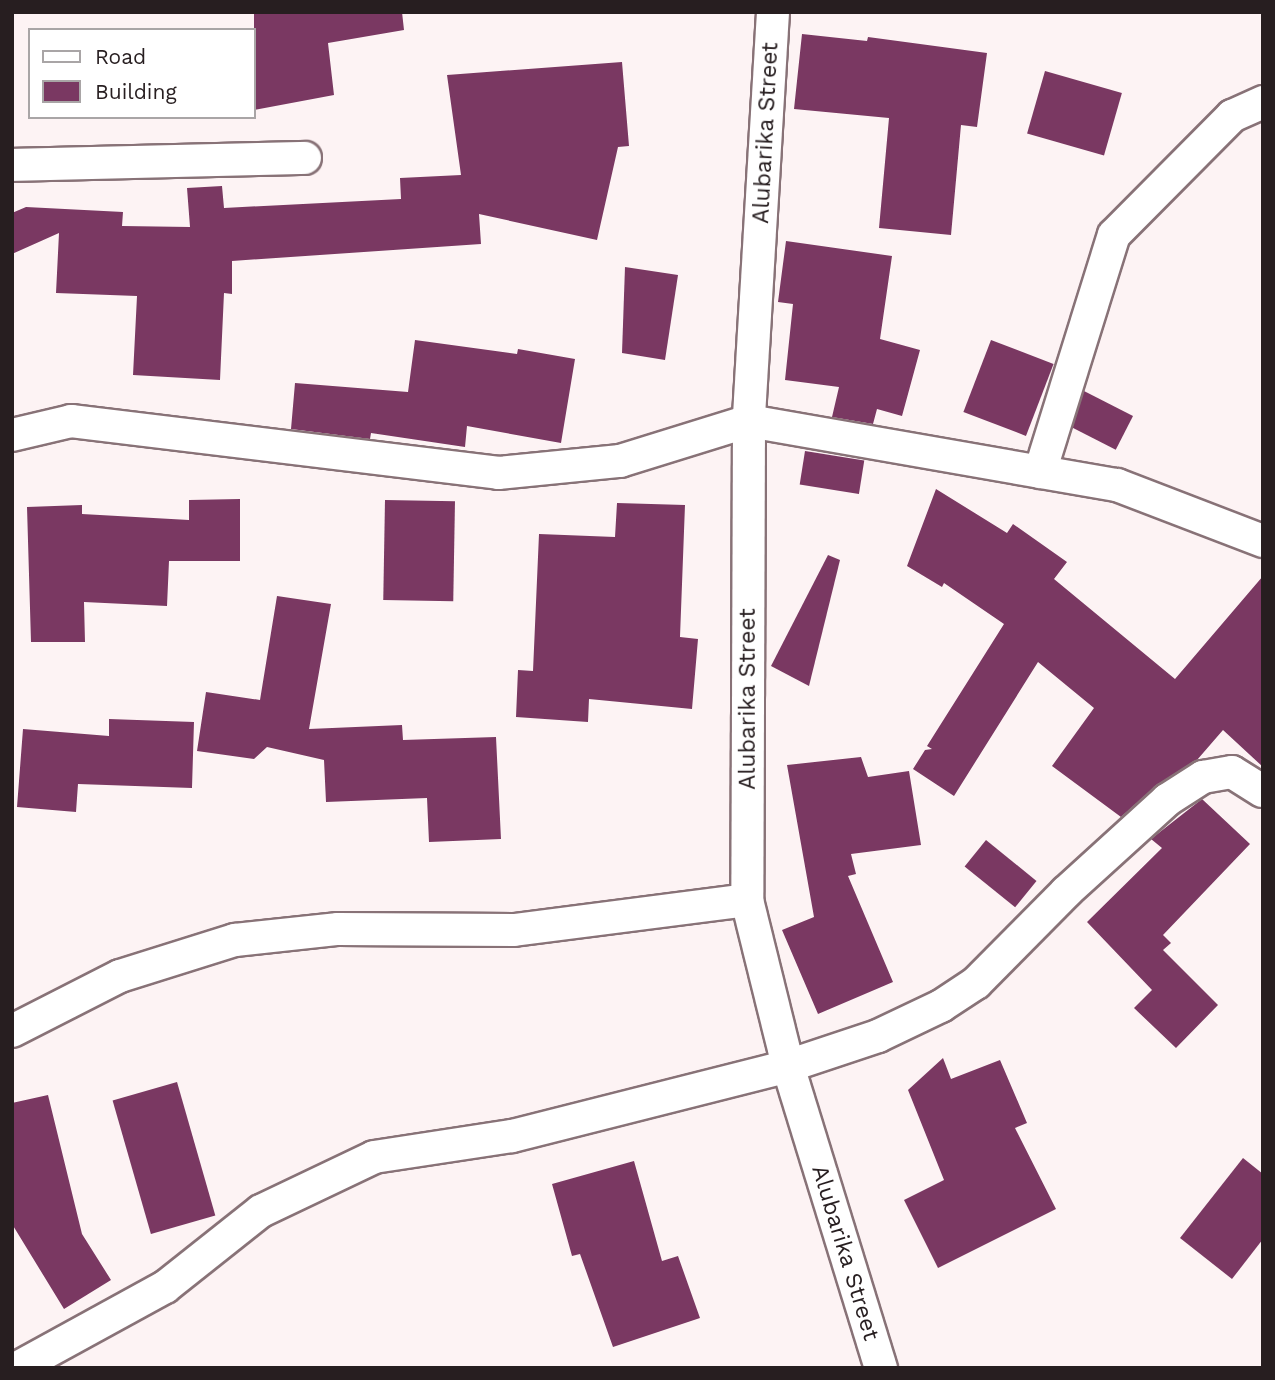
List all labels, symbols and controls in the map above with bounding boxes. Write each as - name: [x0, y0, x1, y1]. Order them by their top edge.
- legend: [28, 28, 256, 119]
- street label: Alubarika Street: [747, 41, 785, 225]
- text: Road: [95, 44, 146, 69]
- text: Building: [95, 79, 177, 104]
- street label: Alubarika Street: [734, 608, 762, 790]
- street label: Alubarika Street: [805, 1162, 885, 1344]

